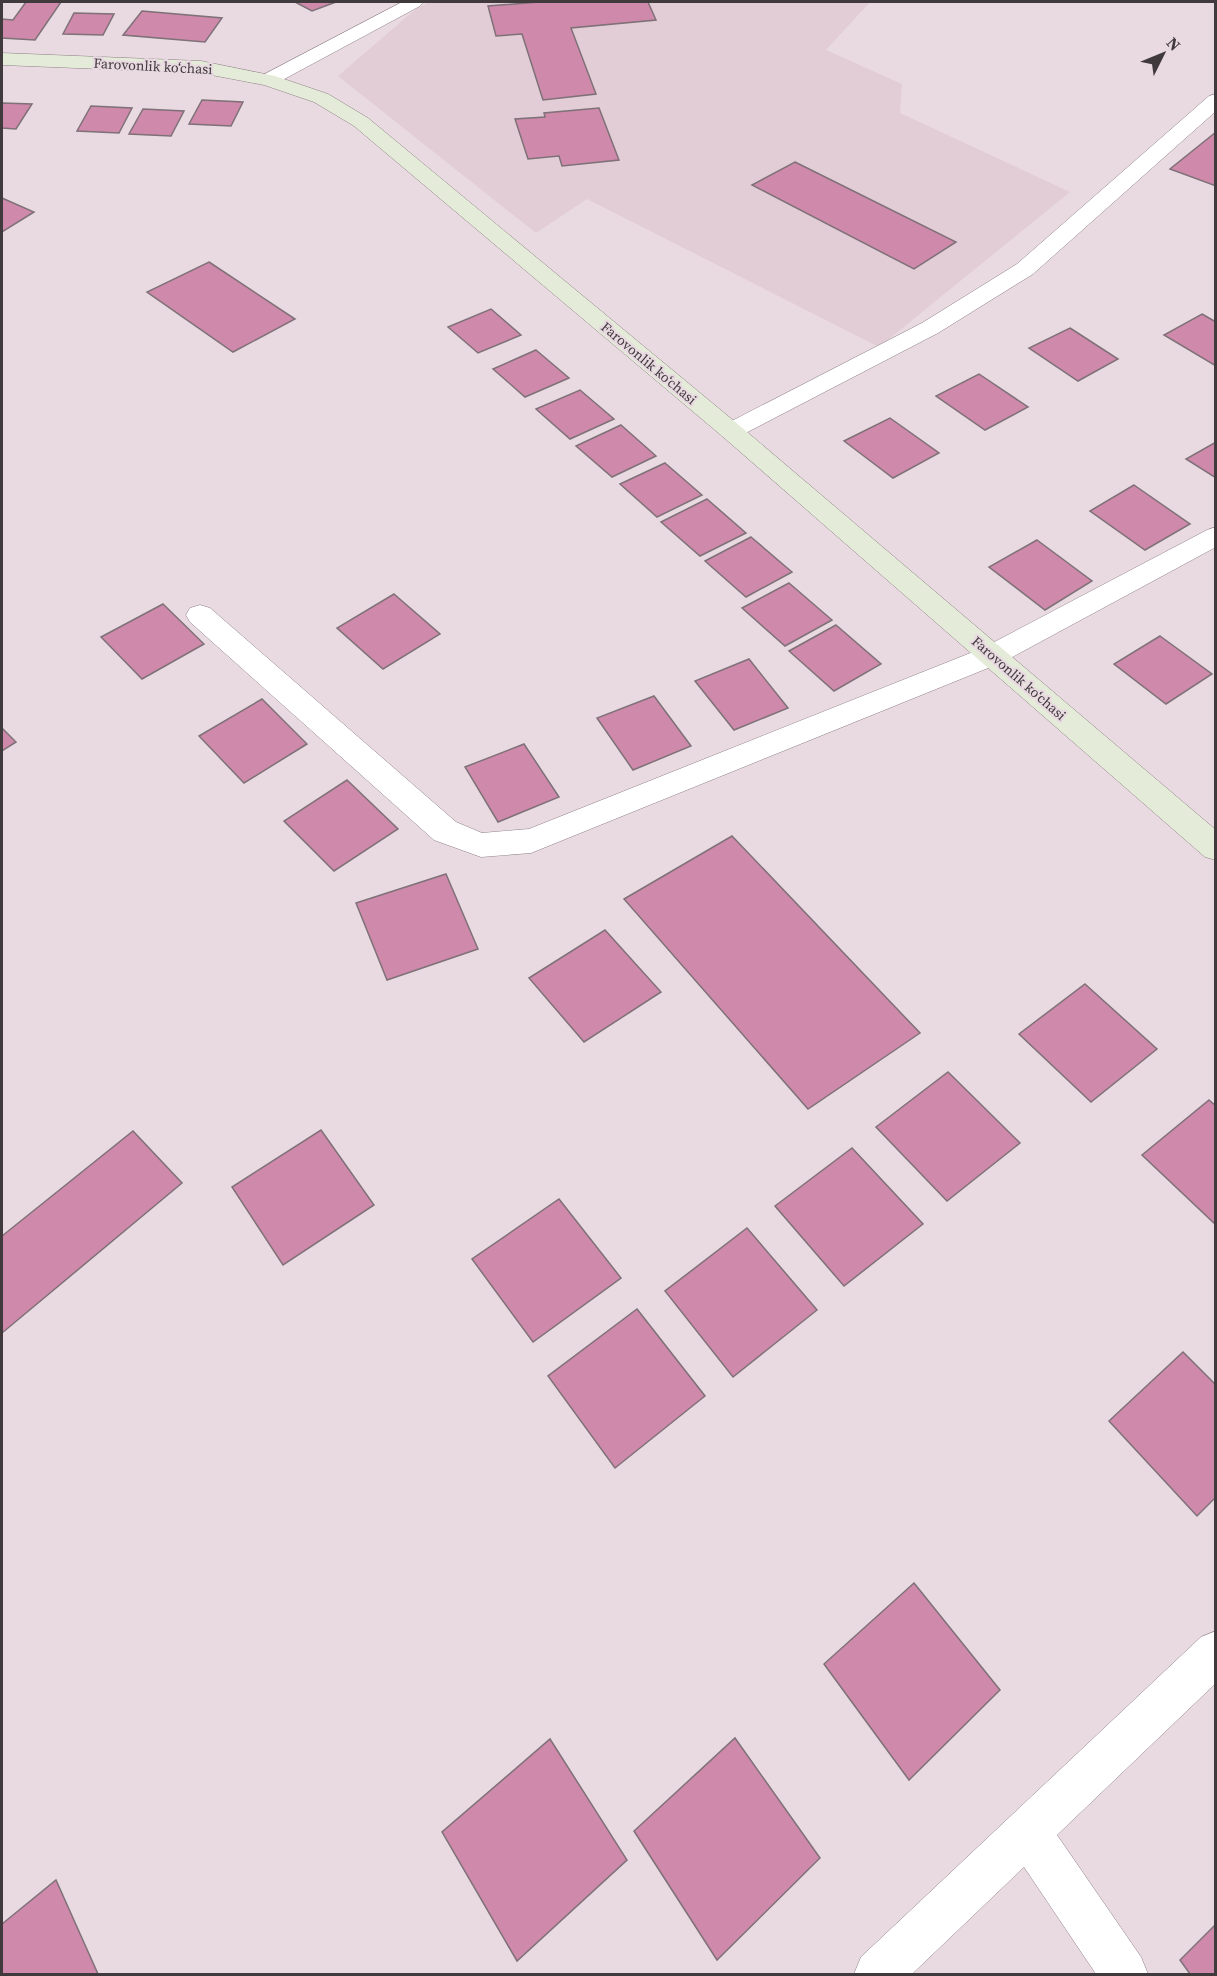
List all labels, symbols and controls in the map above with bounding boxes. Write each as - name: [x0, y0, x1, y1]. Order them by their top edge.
- north arrow: [1133, 24, 1193, 84]
- text: N: [1162, 32, 1186, 56]
- street label: Farovonlik koʻchasi: [93, 53, 213, 79]
- street label: Farovonlik koʻchasi: [597, 317, 701, 409]
- street label: Farovonlik koʻchasi: [967, 631, 1071, 725]

